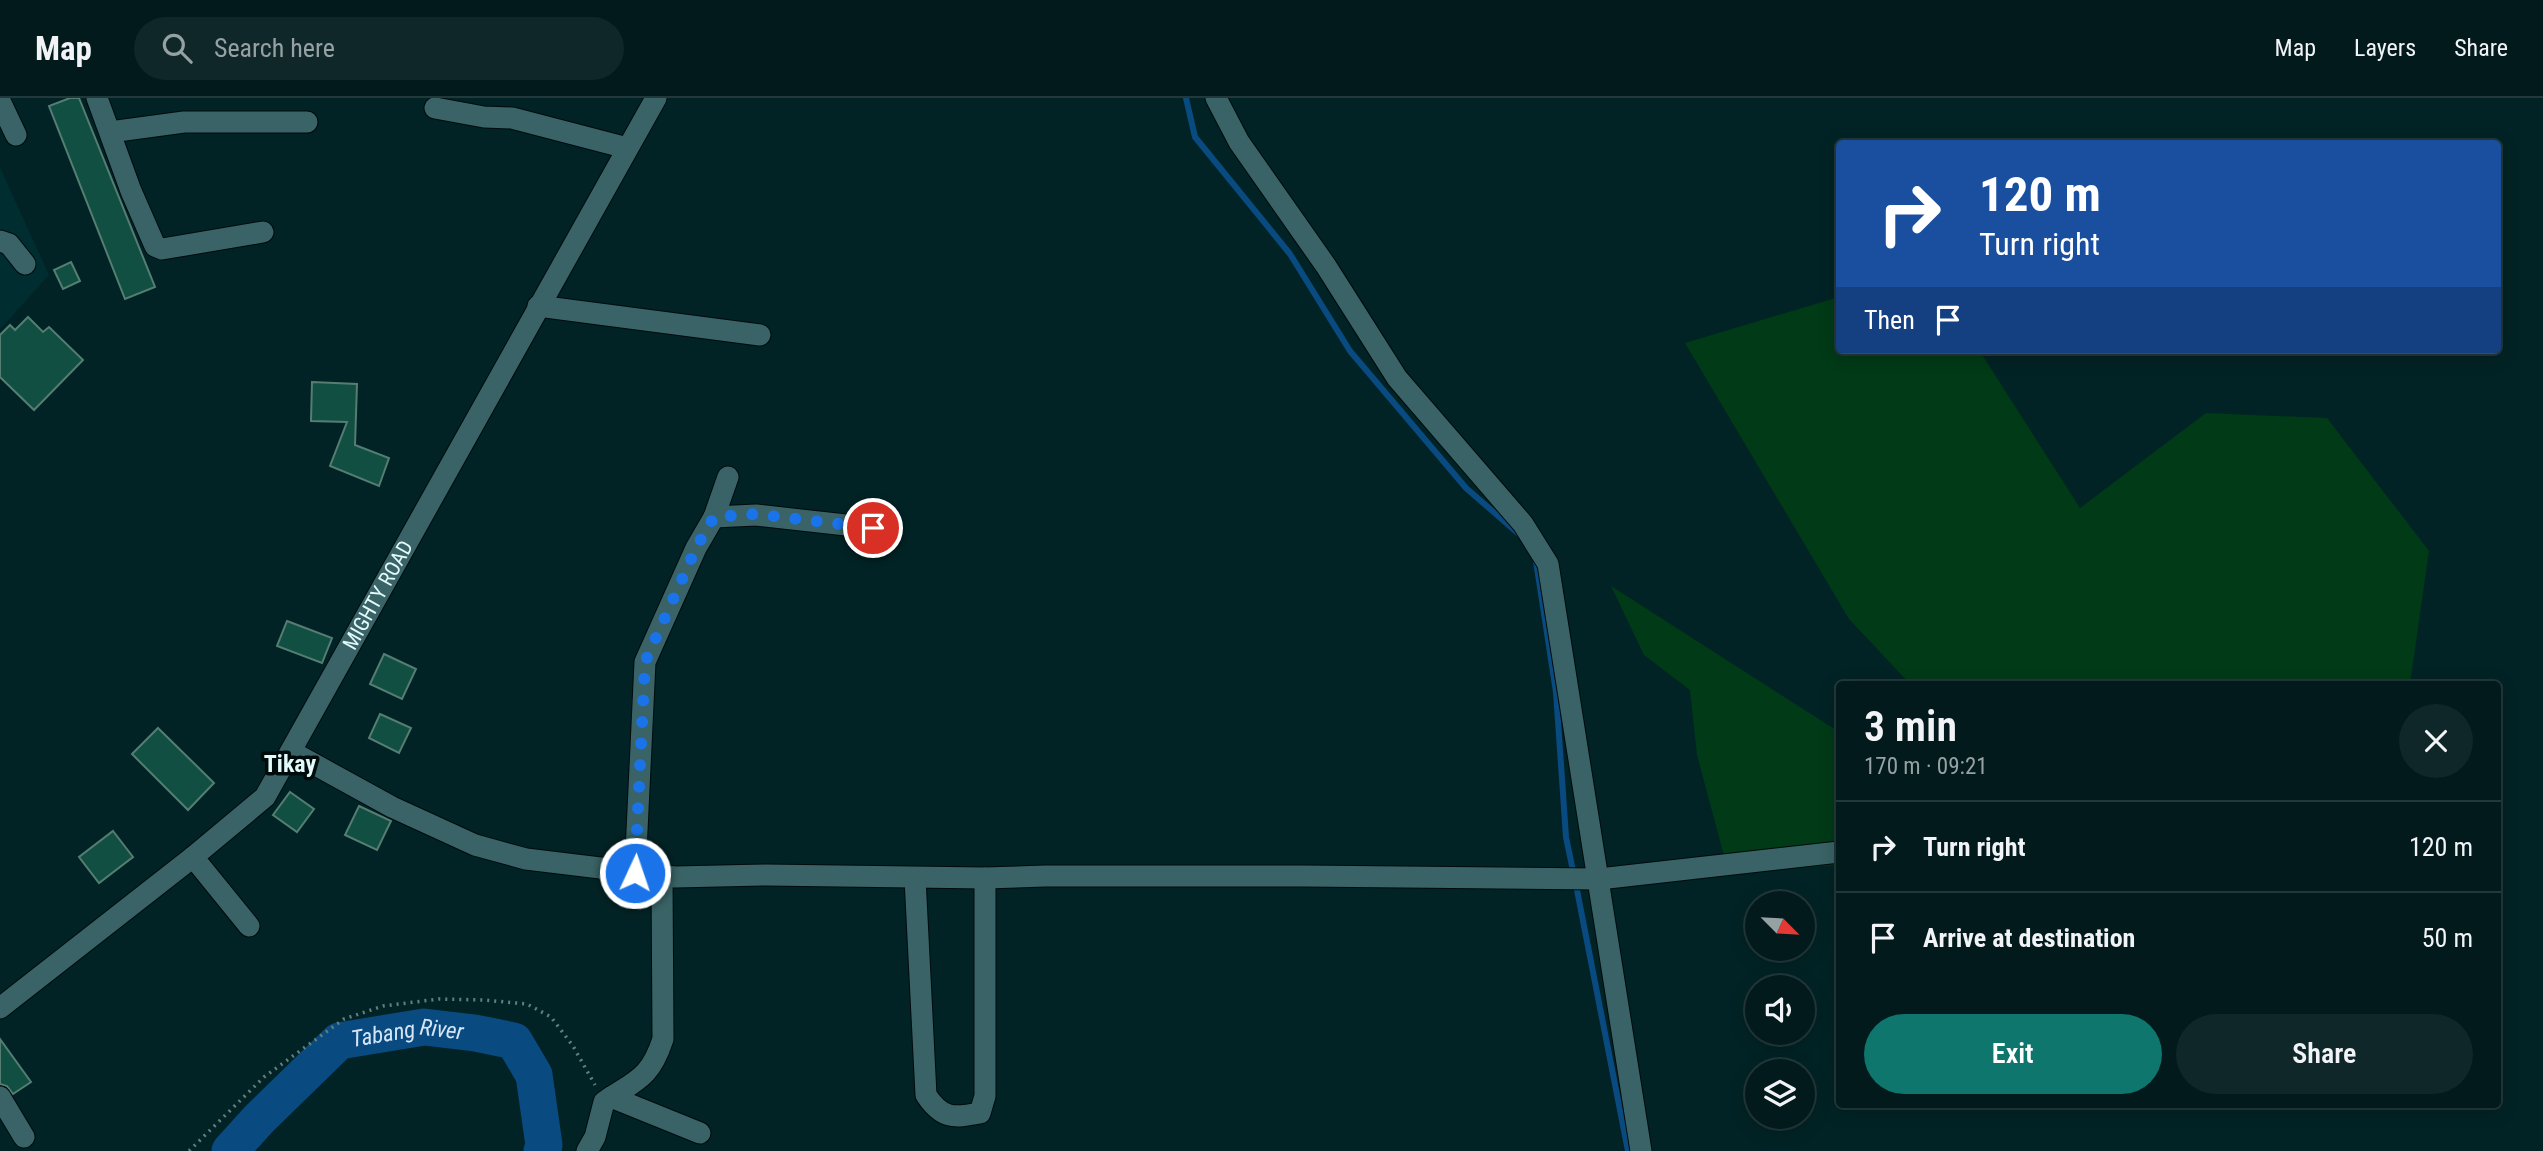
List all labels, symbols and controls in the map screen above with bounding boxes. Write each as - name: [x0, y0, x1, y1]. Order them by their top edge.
- search box: [134, 17, 624, 80]
- text: Map: [35, 29, 92, 68]
- icon: search: [158, 29, 196, 67]
- text: Search here: [214, 33, 335, 63]
- text: Map: [2275, 34, 2316, 62]
- text: Layers: [2354, 34, 2416, 62]
- text: Share: [2454, 34, 2508, 62]
- text: 120 m: [1979, 166, 2101, 223]
- icon: right: [1864, 168, 1955, 259]
- text: Turn right: [1979, 225, 2100, 263]
- icon: arrive: [1929, 301, 1967, 339]
- text: Then: [1864, 305, 1915, 335]
- pin: [843, 498, 903, 558]
- icon: arrive: [854, 509, 892, 547]
- street label: MIGHTY ROAD: [338, 537, 418, 654]
- text: 3 min: [1864, 702, 1957, 751]
- button: close: [2399, 704, 2473, 778]
- district label: Tikay: [264, 750, 316, 778]
- text: 170 m · 09:21: [1864, 753, 1988, 780]
- icon: right: [1864, 828, 1902, 866]
- text: Turn right: [1923, 832, 2025, 862]
- text: 120 m: [2409, 832, 2473, 862]
- position arrow: [598, 836, 672, 910]
- north arrow: [1745, 891, 1815, 961]
- map controls: [1745, 891, 1815, 1129]
- icon: arrive: [1864, 919, 1902, 957]
- text: Arrive at destination: [1923, 923, 2135, 953]
- text: 50 m: [2422, 923, 2473, 953]
- button: sound: [1745, 975, 1815, 1045]
- water label: Tabang River: [349, 1013, 466, 1052]
- button: Exit: [1864, 1014, 2162, 1094]
- button: Share: [2176, 1014, 2473, 1094]
- button: layers: [1745, 1059, 1815, 1129]

